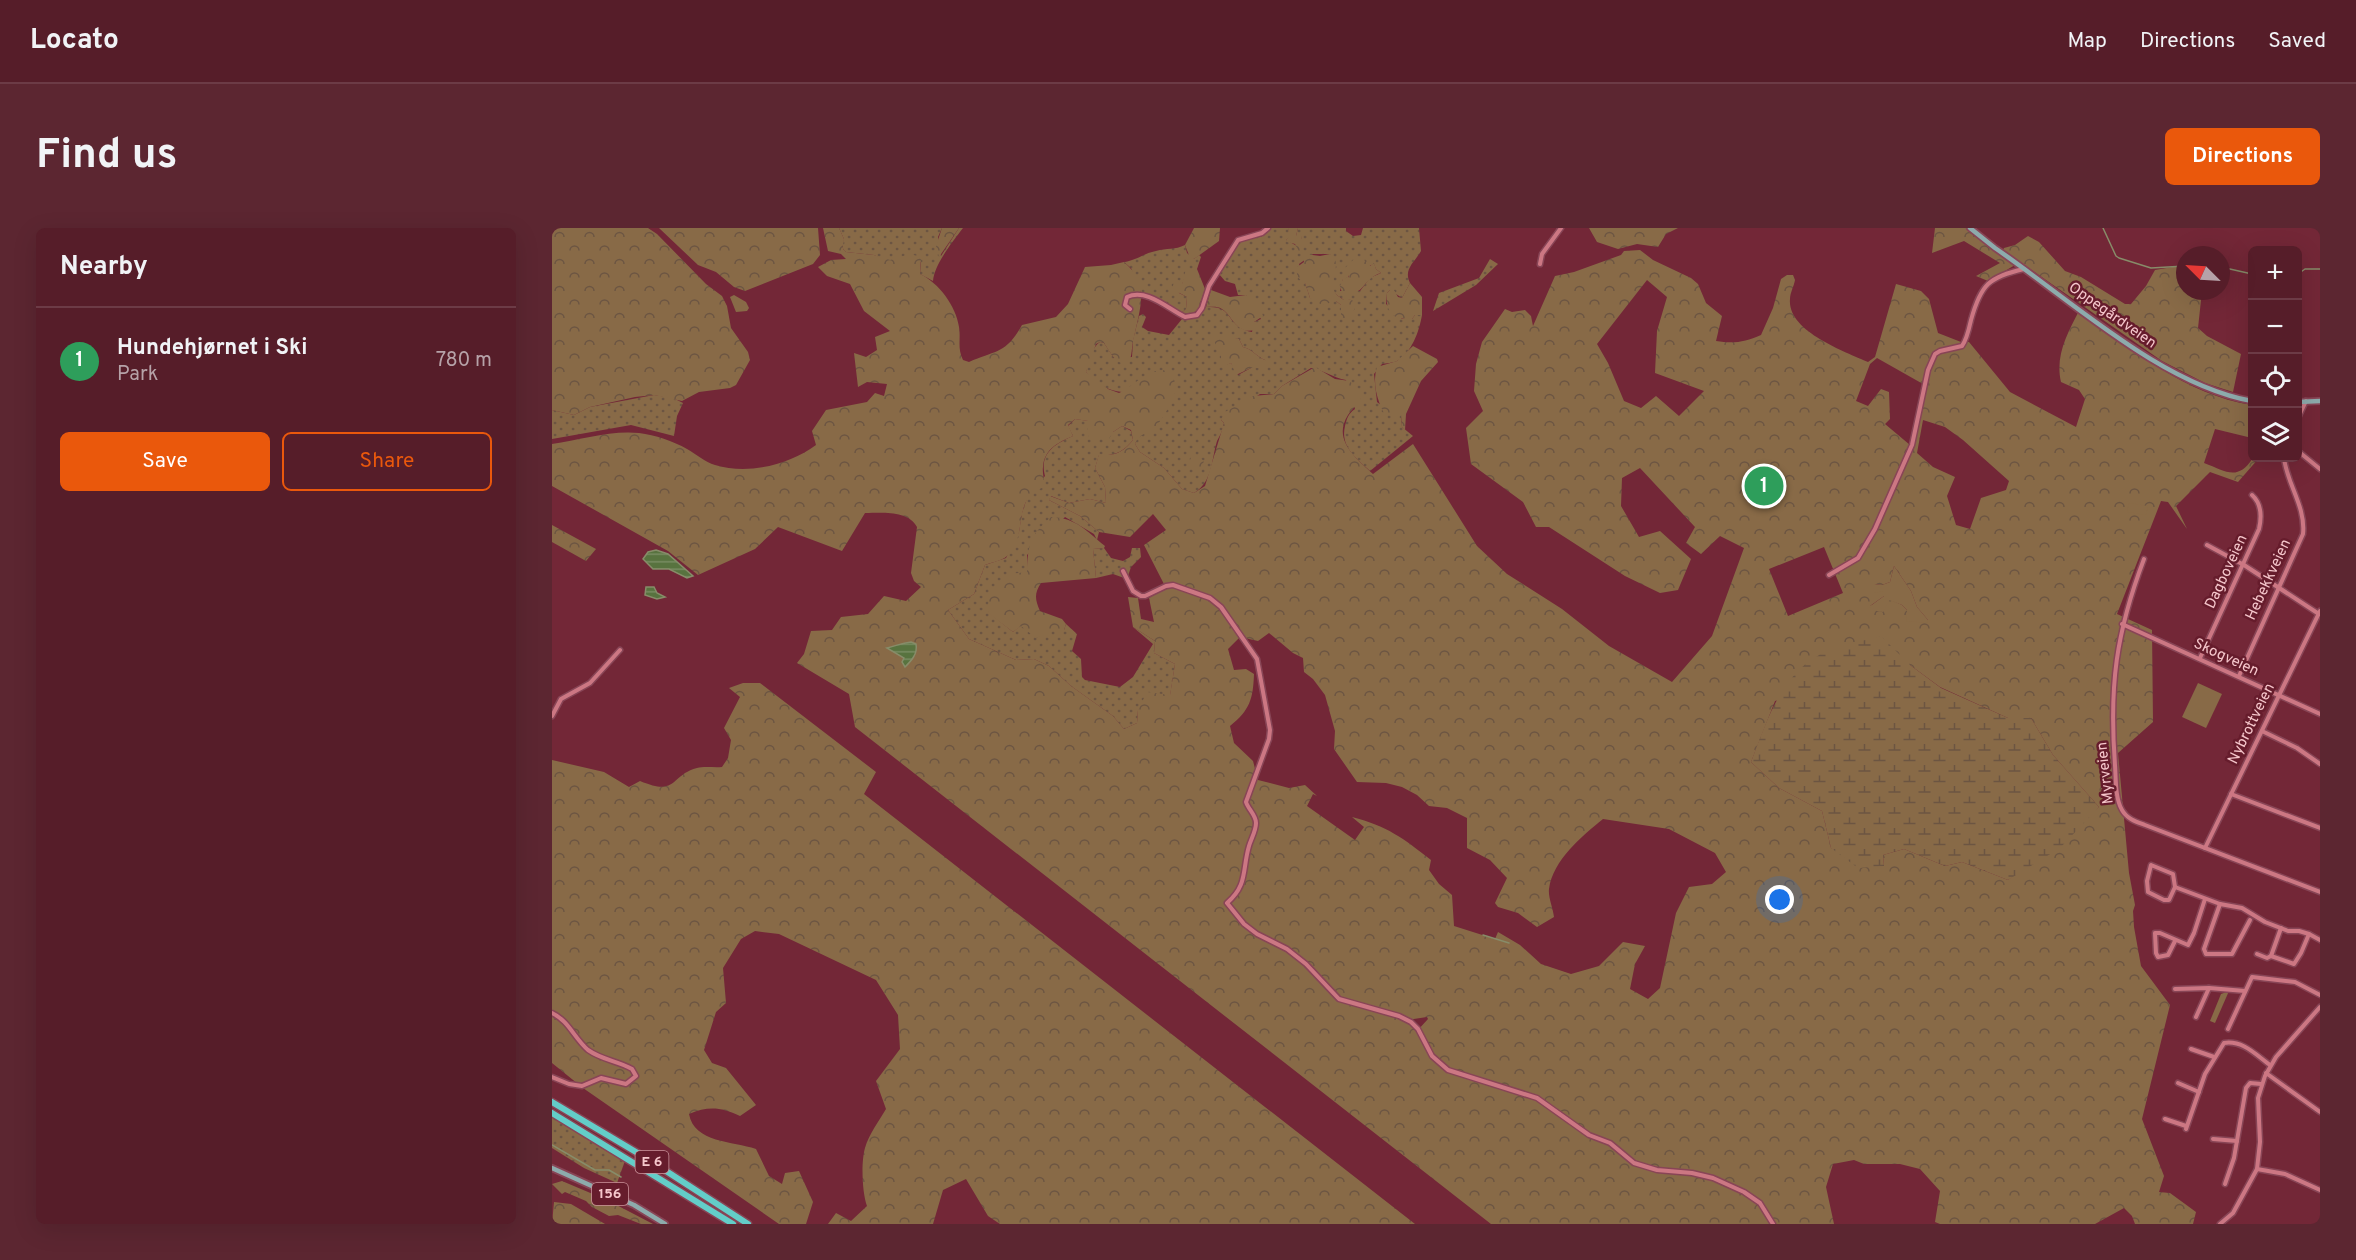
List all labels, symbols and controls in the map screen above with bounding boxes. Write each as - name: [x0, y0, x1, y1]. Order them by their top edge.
- text: Locato: [30, 23, 119, 59]
- text: Map: [2067, 28, 2107, 55]
- text: Directions: [2140, 28, 2235, 55]
- text: Saved: [2268, 28, 2326, 55]
- button: Directions: [2165, 128, 2320, 185]
- text: Find us: [36, 130, 177, 183]
- north arrow: [2176, 246, 2230, 300]
- map controls: [2248, 246, 2302, 462]
- button: +: [2248, 246, 2302, 300]
- text: Nearby: [60, 251, 148, 284]
- street label: Oppegårdveien: [2064, 279, 2160, 353]
- button: −: [2248, 300, 2302, 354]
- text: Hundehjørnet i Ski: [117, 335, 307, 362]
- text: 1: [76, 348, 84, 374]
- text: 780 m: [436, 348, 492, 374]
- button: locate: [2248, 354, 2302, 408]
- text: Park: [117, 362, 158, 388]
- button: layers: [2248, 408, 2302, 462]
- button: Save: [60, 432, 270, 491]
- button: Share: [282, 432, 492, 491]
- pin: 1: [1744, 464, 1784, 508]
- street label: Dagboveien: [2202, 532, 2252, 612]
- street label: Hebekkveien: [2242, 536, 2296, 624]
- street label: Skogveien: [2190, 635, 2262, 681]
- street label: Nybrottveien: [2224, 680, 2280, 768]
- street label: Myrveien: [2093, 741, 2119, 805]
- your location: [1765, 885, 1794, 914]
- road number: E 6: [636, 1151, 668, 1173]
- road number: 156: [592, 1183, 628, 1205]

